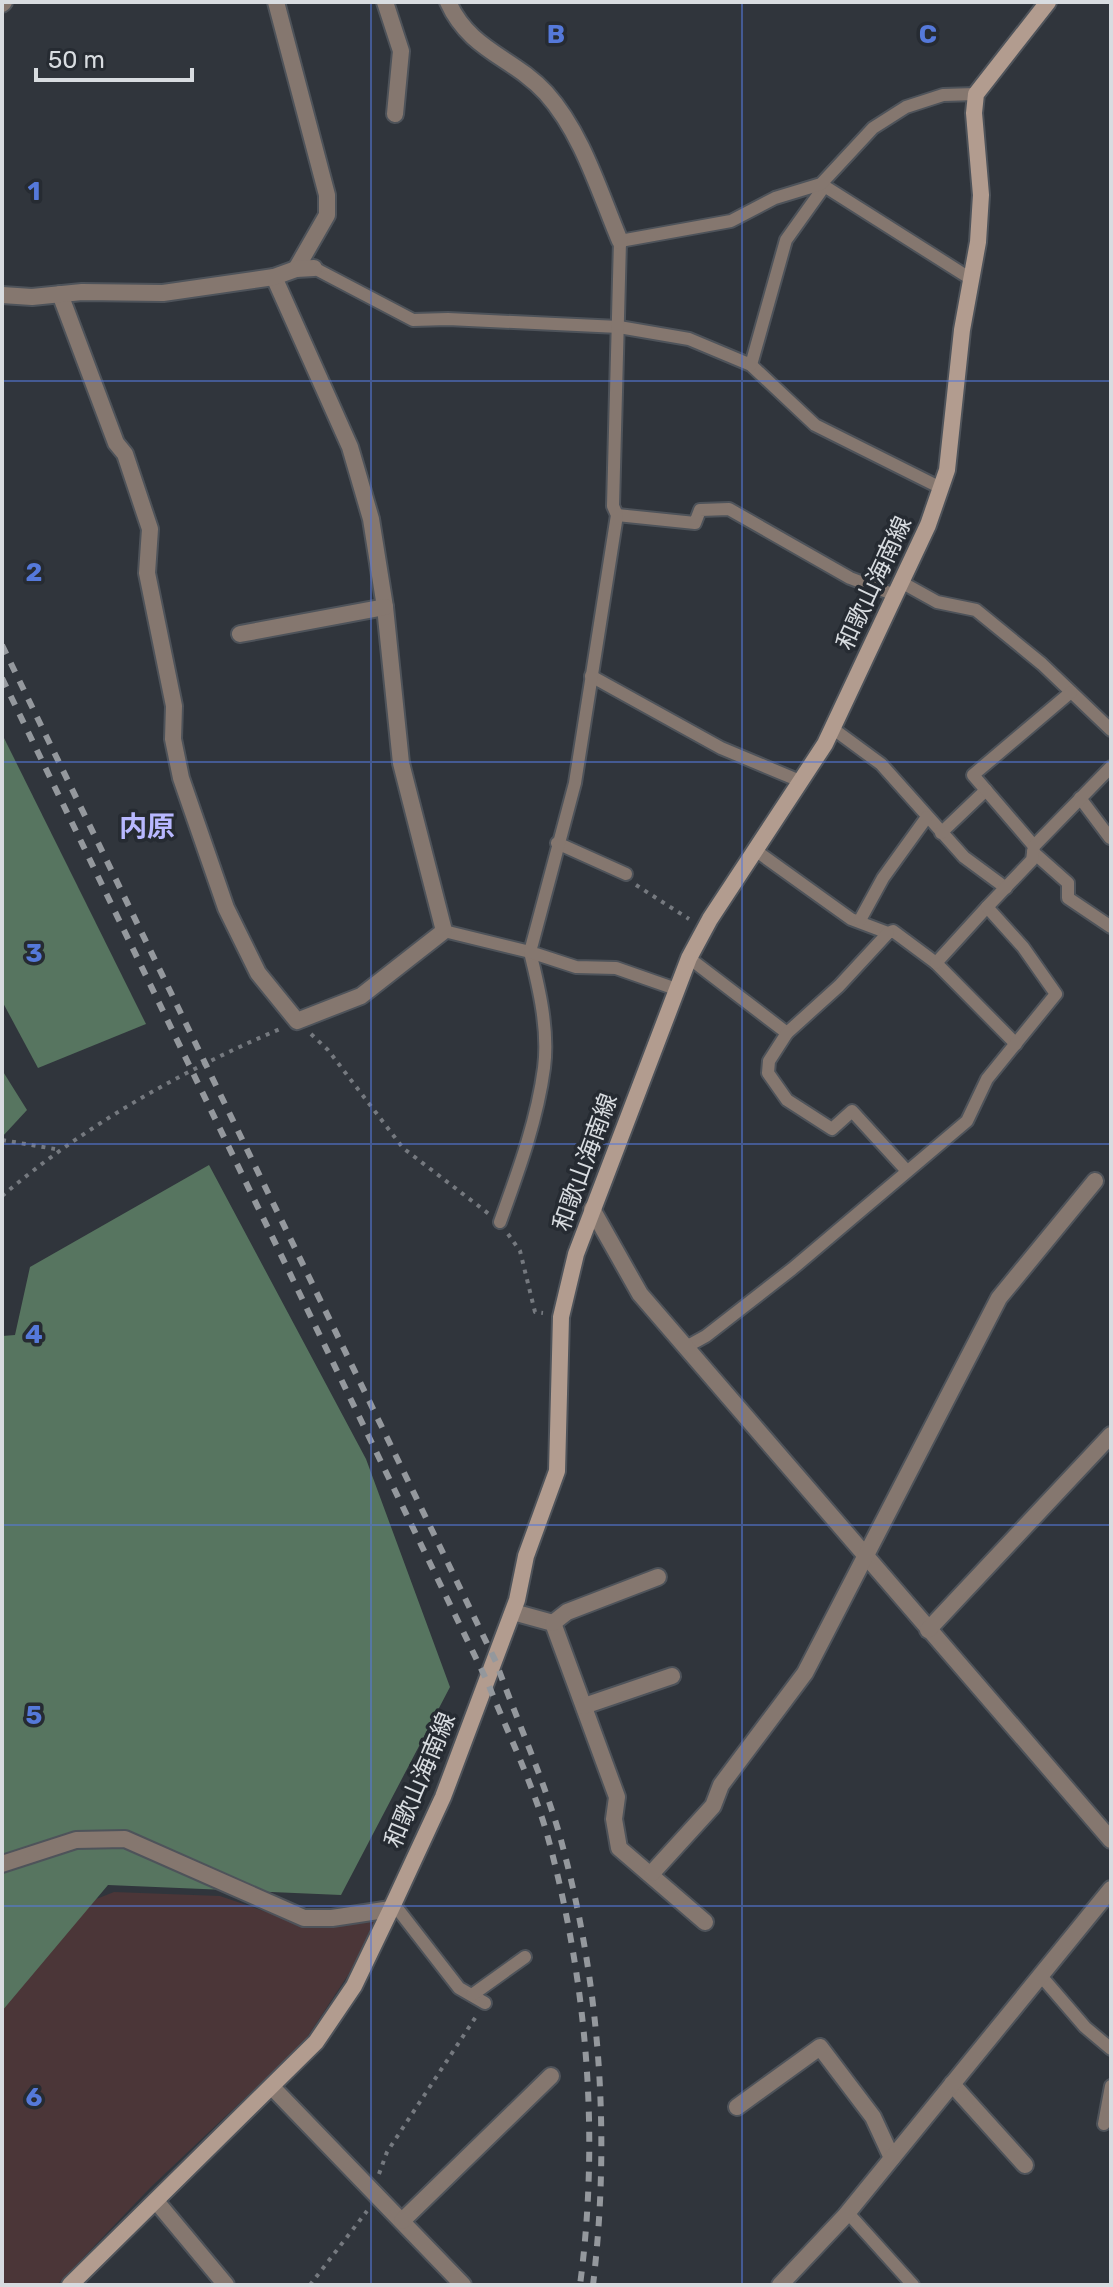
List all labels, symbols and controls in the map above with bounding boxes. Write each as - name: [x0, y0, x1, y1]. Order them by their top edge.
- text: B: [547, 19, 565, 50]
- text: C: [919, 19, 937, 50]
- scale bar: [36, 32, 192, 82]
- text: 50 m: [48, 46, 105, 74]
- text: 1: [28, 176, 40, 207]
- street label: 和歌山海南線: [831, 512, 917, 654]
- text: 2: [26, 557, 42, 588]
- district label: 内原: [119, 810, 175, 843]
- text: 3: [25, 938, 43, 969]
- street label: 和歌山海南線: [547, 1090, 623, 1234]
- text: 4: [25, 1319, 43, 1350]
- text: 5: [26, 1700, 42, 1731]
- street label: 和歌山海南線: [379, 1708, 461, 1852]
- text: 6: [26, 2082, 43, 2113]

